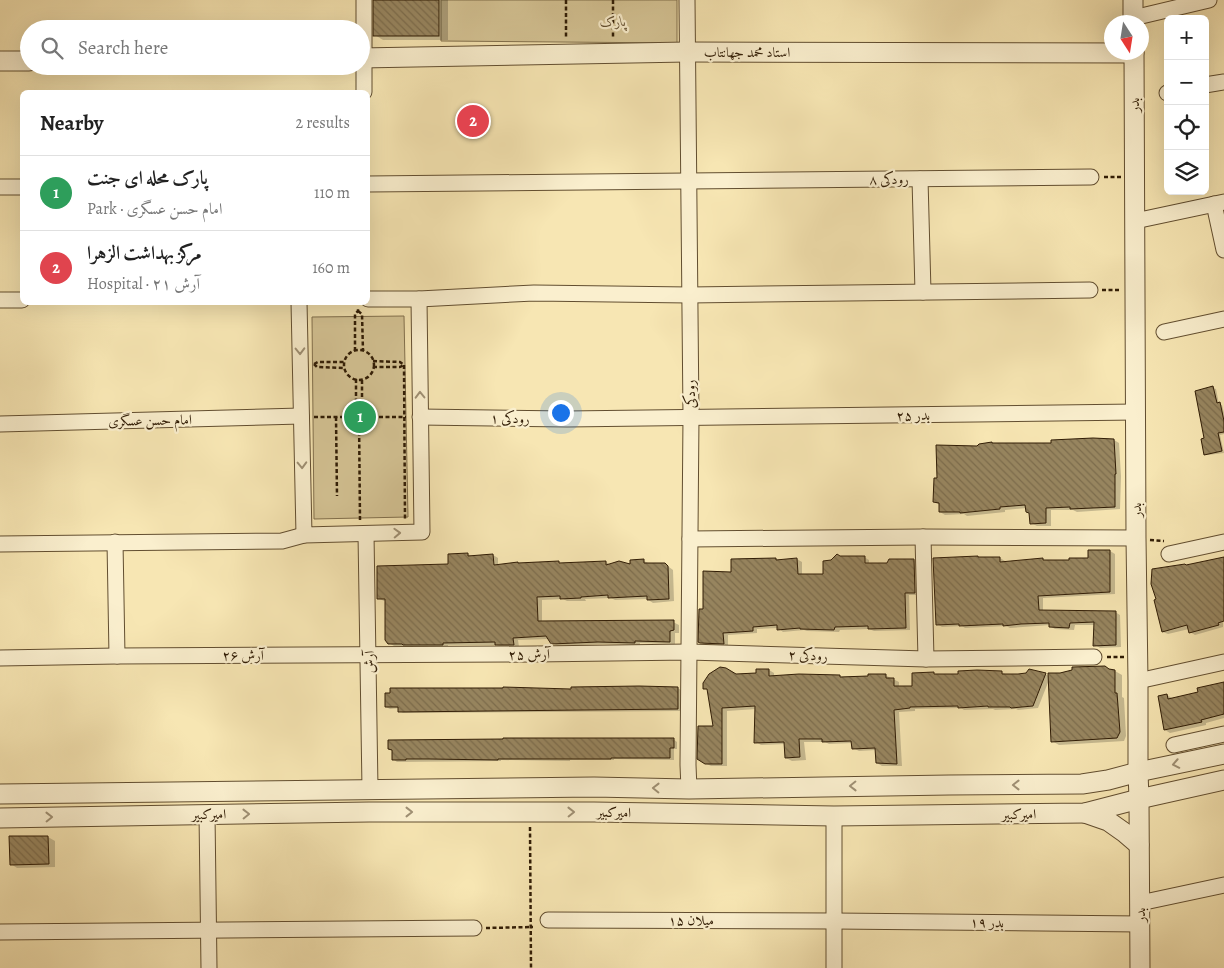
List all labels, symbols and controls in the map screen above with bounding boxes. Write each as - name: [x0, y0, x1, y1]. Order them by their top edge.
- park label: پارک: [600, 12, 627, 32]
- north arrow: [1104, 15, 1149, 60]
- map controls: [1164, 15, 1209, 195]
- button: +: [1164, 15, 1209, 60]
- search box: [20, 20, 370, 75]
- icon: search: [38, 34, 66, 62]
- text: Search here: [78, 35, 168, 61]
- street label: استاد محمد جهانتاب: [704, 43, 790, 62]
- button: −: [1164, 60, 1209, 105]
- street label: بدر: [1125, 98, 1144, 114]
- pin: 2: [457, 102, 489, 140]
- button: locate: [1164, 105, 1209, 150]
- text: Nearby: [40, 109, 103, 137]
- text: 2 results: [295, 112, 350, 134]
- button: layers: [1164, 150, 1209, 195]
- text: پارک محله ای جنت: [87, 165, 208, 191]
- street label: رودکی ۸: [869, 170, 909, 189]
- text: 1: [53, 182, 59, 204]
- text: 110 m: [314, 182, 350, 204]
- text: Park · امام حسن عسگری: [87, 198, 222, 220]
- text: مرکز بهداشت الزهرا: [87, 240, 202, 266]
- text: 2: [52, 257, 60, 279]
- text: 160 m: [312, 257, 350, 279]
- text: Hospital · آرش ۲۱: [87, 273, 200, 295]
- one-way arrow: [295, 348, 305, 355]
- street label: رودکی: [681, 380, 700, 408]
- one-way arrow: [415, 390, 425, 398]
- pin: 1: [344, 398, 376, 436]
- your location: [548, 400, 574, 426]
- street label: بدر ۲۵: [896, 406, 930, 425]
- street label: رودکی ۱: [490, 409, 530, 428]
- street label: امام حسن عسگری: [108, 410, 192, 434]
- one-way arrow: [297, 462, 307, 469]
- street label: بدر: [1127, 503, 1146, 519]
- one-way arrow: [393, 528, 401, 538]
- street label: آرش ۲۵: [508, 645, 552, 664]
- street label: رودکی ۲: [788, 645, 828, 666]
- street label: آرش ۲۶: [222, 646, 266, 665]
- street label: آرش: [360, 649, 379, 673]
- one-way arrow: [1172, 758, 1181, 769]
- one-way arrow: [1012, 780, 1020, 790]
- one-way arrow: [849, 781, 857, 792]
- one-way arrow: [652, 783, 660, 793]
- street label: امیرکبیر: [595, 803, 631, 822]
- street label: امیرکبیر: [190, 805, 226, 824]
- street label: امیرکبیر: [1000, 805, 1036, 824]
- one-way arrow: [405, 807, 413, 817]
- one-way arrow: [568, 807, 575, 817]
- one-way arrow: [242, 809, 250, 819]
- one-way arrow: [45, 812, 53, 823]
- street label: بدر: [1131, 908, 1150, 924]
- street label: میلان ۱۵: [668, 911, 714, 930]
- street label: بدر ۱۹: [970, 913, 1004, 932]

